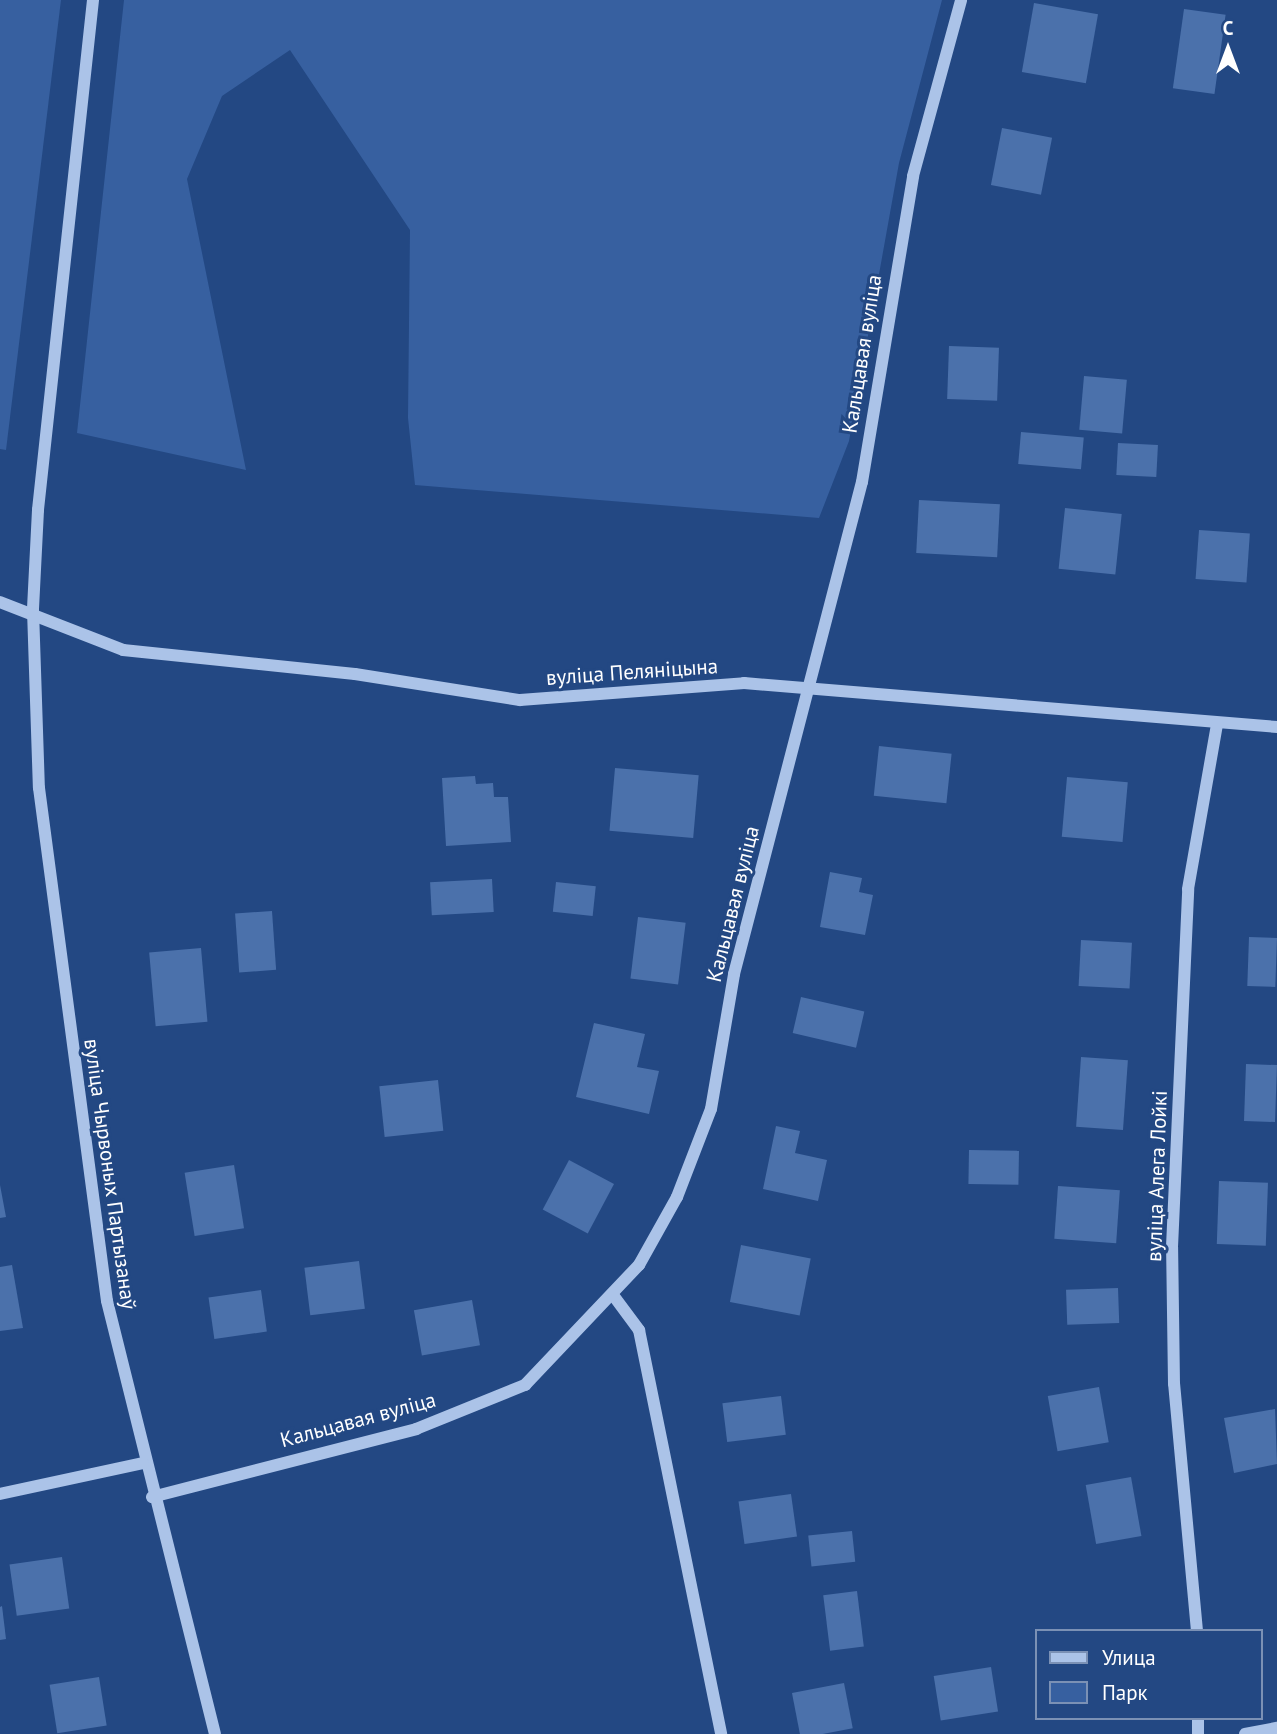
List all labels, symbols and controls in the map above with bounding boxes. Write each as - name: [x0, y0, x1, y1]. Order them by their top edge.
- north arrow: [1193, 14, 1263, 84]
- text: С: [1223, 16, 1233, 40]
- street label: Кальцавая вуліца: [837, 273, 887, 435]
- street label: вуліца Пеляніцына: [545, 653, 719, 691]
- street label: Кальцавая вуліца: [701, 823, 765, 985]
- street label: вуліца Чырвоных Партызанаў: [78, 1037, 142, 1311]
- street label: вуліца Алега Лойкі: [1141, 1089, 1173, 1263]
- street label: Кальцавая вуліца: [277, 1387, 439, 1453]
- legend: [1036, 1629, 1263, 1720]
- text: Улица: [1102, 1644, 1156, 1671]
- text: Парк: [1102, 1679, 1148, 1706]

